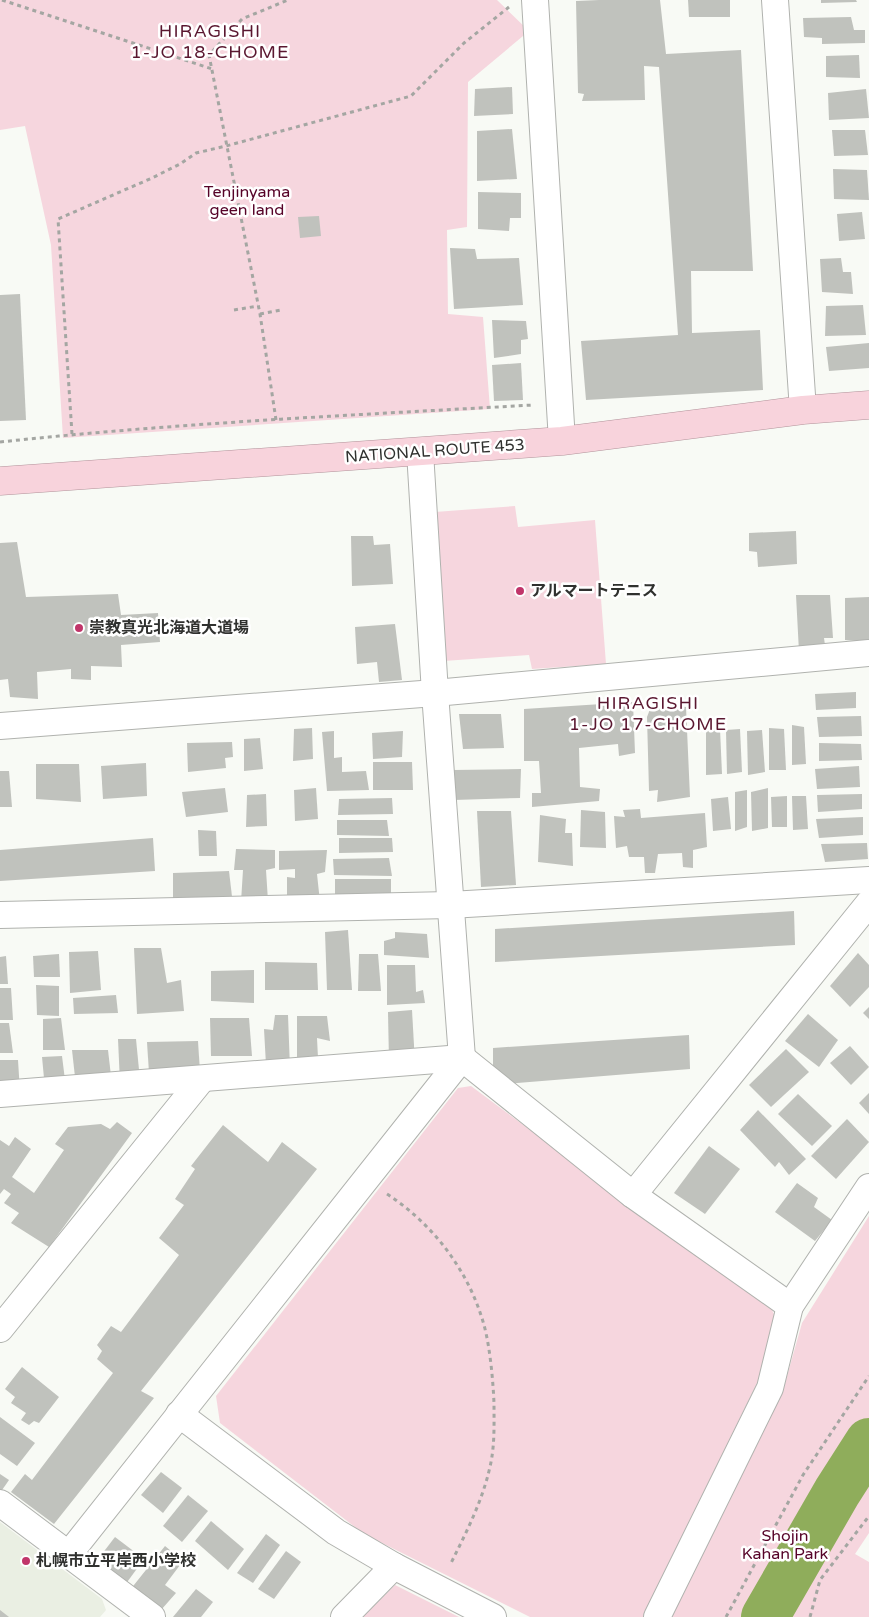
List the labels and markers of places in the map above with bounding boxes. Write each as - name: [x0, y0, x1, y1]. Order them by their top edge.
- place label: アルマートテニス: [530, 581, 658, 601]
- marker: アルマートテニス: [514, 585, 526, 597]
- place label: 崇教真光北海道大道場: [89, 618, 249, 638]
- marker: 崇教真光北海道大道場: [73, 622, 85, 634]
- place label: 札幌市立平岸西小学校: [36, 1551, 196, 1571]
- marker: 札幌市立平岸西小学校: [20, 1555, 32, 1567]

